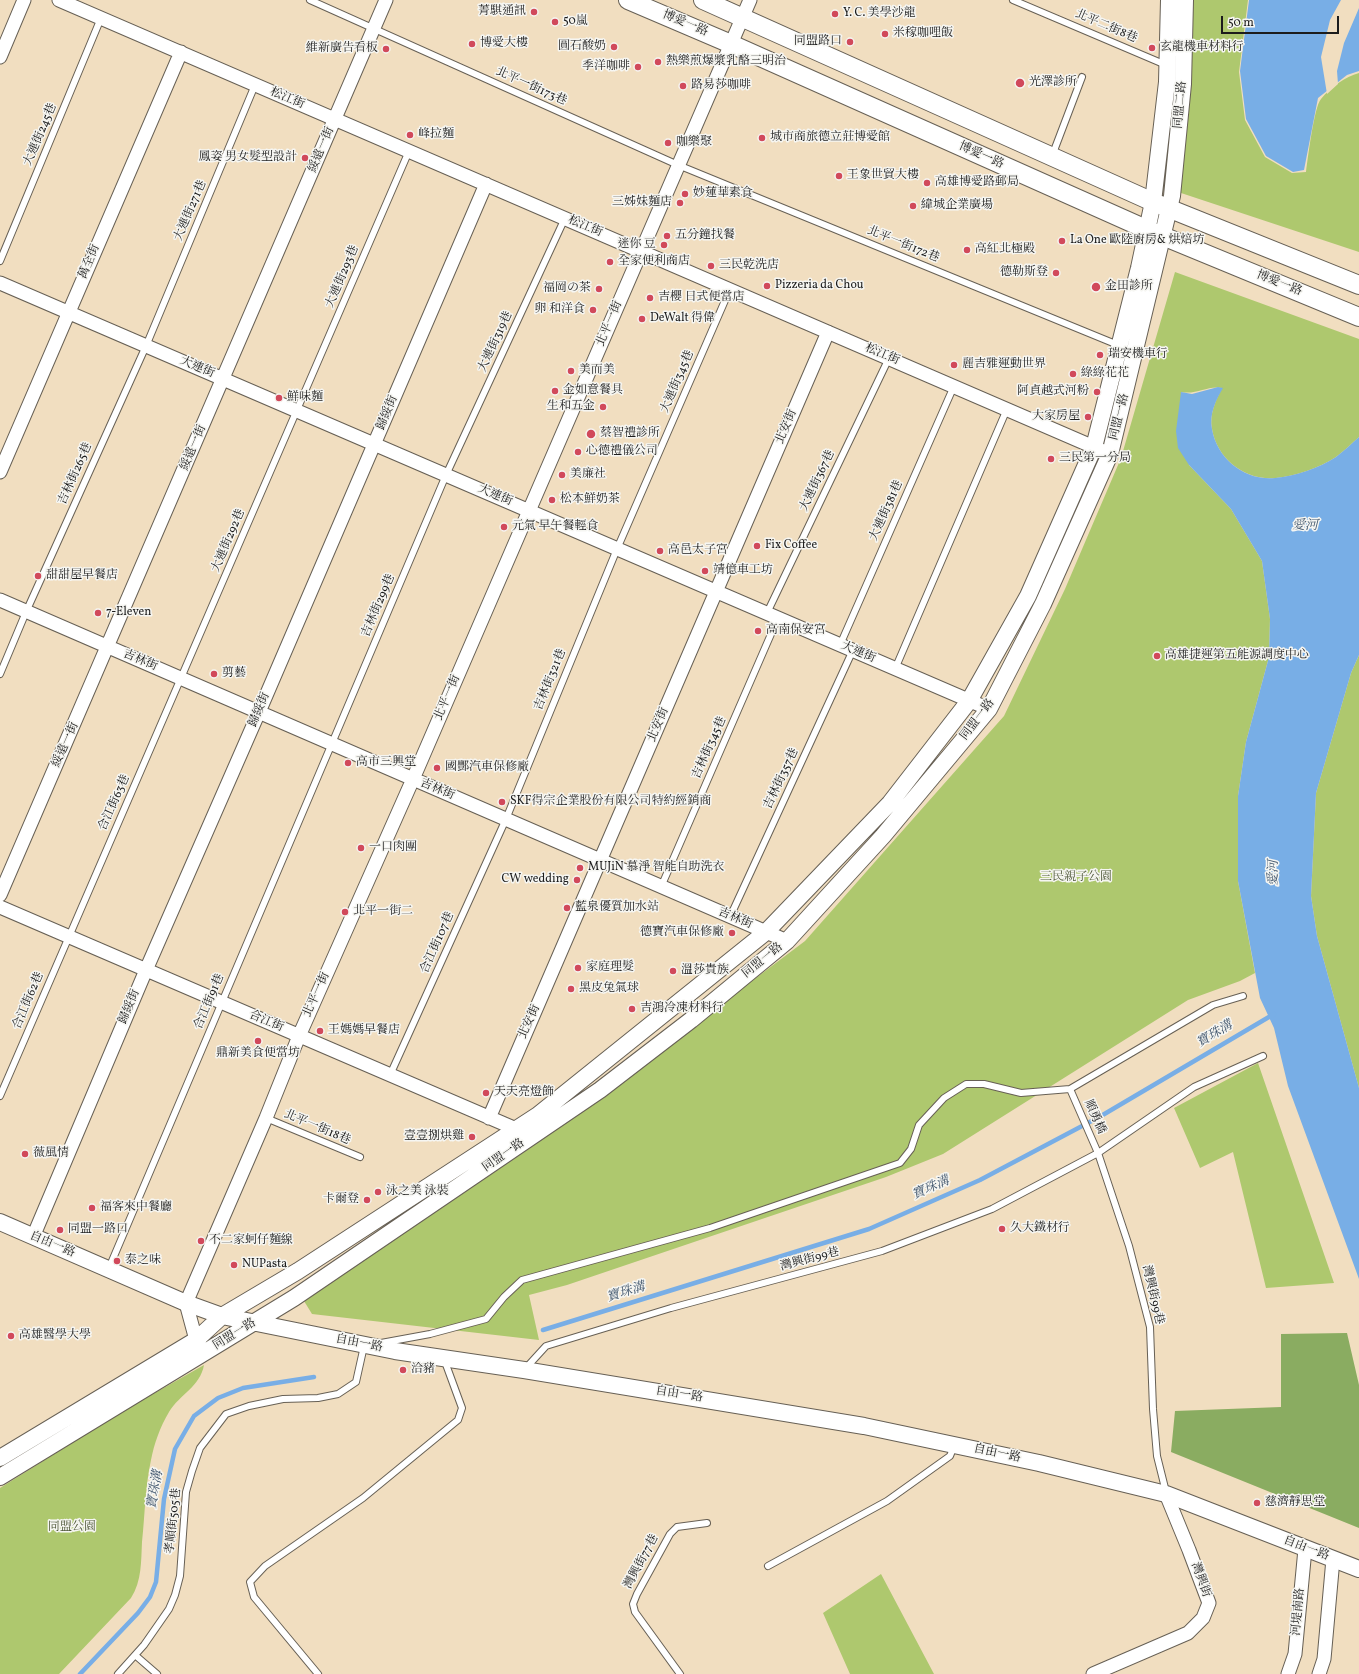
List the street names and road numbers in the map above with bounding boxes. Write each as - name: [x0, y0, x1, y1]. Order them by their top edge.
- street label: 北平二街8巷: [1073, 7, 1139, 47]
- street label: 博愛一路: [660, 8, 710, 40]
- street label: 北平一街173巷: [493, 65, 569, 109]
- street label: 同盟二路: [1172, 80, 1190, 130]
- street label: 松江街: [268, 85, 306, 113]
- street label: 大連街245巷: [21, 102, 61, 168]
- street label: 綏遠一街: [306, 125, 338, 175]
- street label: 博愛一路: [956, 140, 1006, 172]
- street label: 大連街271巷: [172, 178, 210, 244]
- street label: 松江街: [566, 213, 604, 241]
- street label: 北平一街172巷: [865, 224, 941, 266]
- street label: 萬全街: [76, 243, 104, 281]
- street label: 大連街293巷: [323, 244, 363, 310]
- street label: 博愛一路: [1254, 268, 1304, 300]
- street label: 北平一街: [594, 299, 626, 349]
- street label: 大連街319巷: [476, 309, 516, 375]
- street label: 松江街: [863, 341, 901, 369]
- street label: 大連街345巷: [658, 348, 698, 416]
- street label: 大連街: [178, 354, 216, 382]
- street label: 同盟一路: [1107, 392, 1133, 442]
- street label: 歸綏街: [374, 394, 402, 432]
- street label: 北安街: [773, 408, 801, 446]
- street label: 綏遠一街: [178, 423, 210, 473]
- street label: 吉林街265巷: [56, 441, 96, 507]
- street label: 大連街367巷: [798, 448, 838, 514]
- street label: 大連街381巷: [867, 478, 907, 544]
- street label: 大連街: [476, 482, 514, 510]
- street label: 大連街292巷: [209, 507, 249, 575]
- street label: 吉林街299巷: [359, 572, 399, 640]
- street label: 大連街: [839, 639, 877, 667]
- street label: 吉林街: [121, 647, 159, 675]
- street label: 吉林街321巷: [532, 647, 570, 713]
- street label: 北平一街: [432, 673, 464, 723]
- street label: 歸綏街: [246, 691, 274, 729]
- street label: 同盟一路: [958, 696, 998, 744]
- street label: 北安街: [645, 706, 673, 744]
- street label: 吉林街345巷: [690, 715, 730, 781]
- street label: 綏遠一街: [50, 720, 82, 770]
- street label: 吉林街357巷: [762, 746, 802, 812]
- street label: 合江街63巷: [96, 773, 134, 833]
- street label: 吉林街: [418, 776, 456, 804]
- street label: 吉林街: [716, 905, 754, 933]
- street label: 合江街107巷: [418, 910, 458, 976]
- street label: 同盟一路: [740, 940, 786, 982]
- street label: 合江街62巷: [11, 970, 47, 1032]
- street label: 北平一街: [301, 970, 333, 1020]
- street label: 合江街91巷: [192, 972, 228, 1032]
- street label: 歸綏街: [116, 988, 144, 1026]
- street label: 北安街: [516, 1003, 544, 1041]
- street label: 合江街: [247, 1008, 285, 1036]
- street label: 順勇橋: [1080, 1098, 1108, 1136]
- street label: 北平一街18巷: [282, 1108, 352, 1148]
- street label: 同盟一路: [480, 1136, 528, 1176]
- street label: 自由一路: [27, 1229, 77, 1261]
- street label: 灣興街99巷: [779, 1245, 841, 1275]
- street label: 灣興街99巷: [1138, 1264, 1166, 1326]
- street label: 同盟一路: [211, 1316, 259, 1354]
- street label: 自由一路: [334, 1332, 384, 1356]
- street label: 自由一路: [654, 1384, 704, 1406]
- street label: 自由一路: [972, 1442, 1022, 1466]
- street label: 孝順街505巷: [163, 1487, 185, 1555]
- street label: 灣興街77巷: [622, 1532, 662, 1592]
- street label: 自由一路: [1281, 1534, 1331, 1564]
- street label: 灣興街: [1187, 1561, 1213, 1599]
- street label: 河堤南路: [1290, 1587, 1308, 1637]

